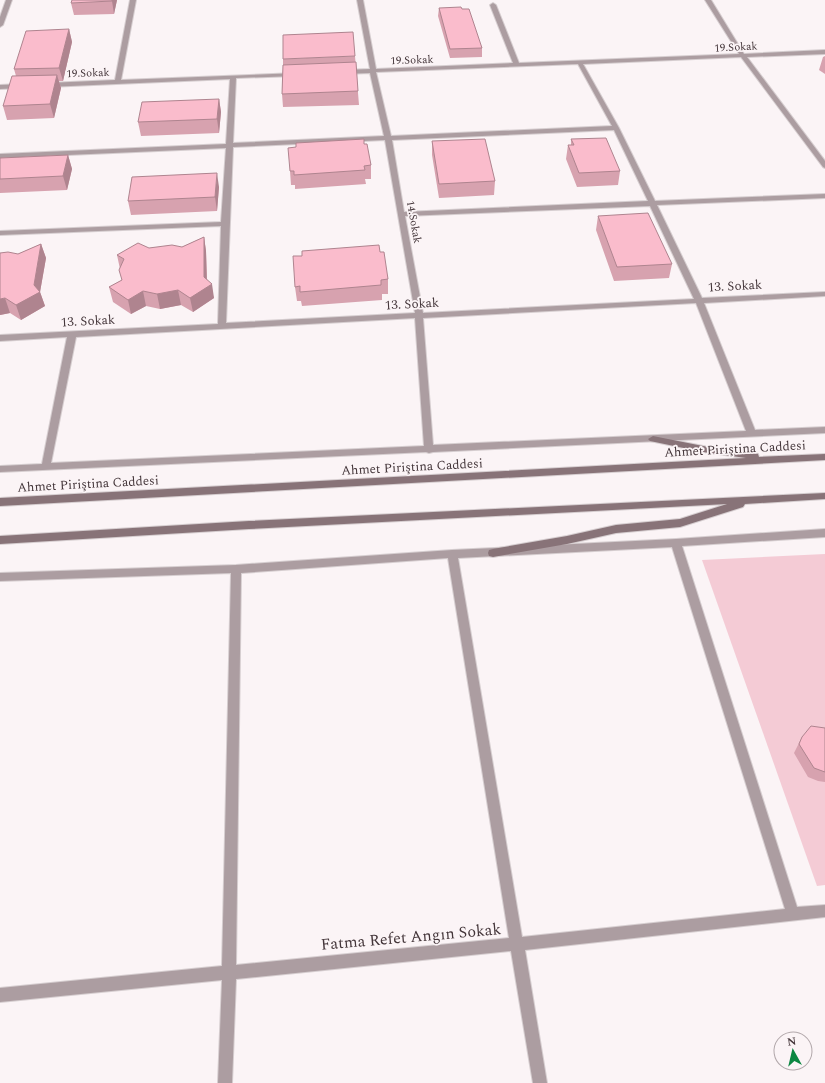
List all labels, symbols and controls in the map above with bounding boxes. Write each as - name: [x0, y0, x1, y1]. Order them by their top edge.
- street label: 19.Sokak: [714, 37, 758, 57]
- street label: 19.Sokak: [390, 51, 434, 69]
- street label: 19.Sokak: [66, 64, 110, 82]
- street label: 14.Sokak: [402, 199, 426, 245]
- street label: 13. Sokak: [707, 275, 763, 297]
- street label: 13. Sokak: [384, 293, 440, 315]
- street label: 13. Sokak: [60, 310, 116, 332]
- street label: Ahmet Piriştina Caddesi: [664, 435, 806, 463]
- street label: Ahmet Piriştina Caddesi: [341, 453, 483, 481]
- street label: Ahmet Piriştina Caddesi: [17, 470, 159, 498]
- street label: Fatma Refet Angın Sokak: [320, 917, 502, 957]
- north arrow: [773, 1031, 813, 1071]
- text: N: [786, 1033, 797, 1051]

